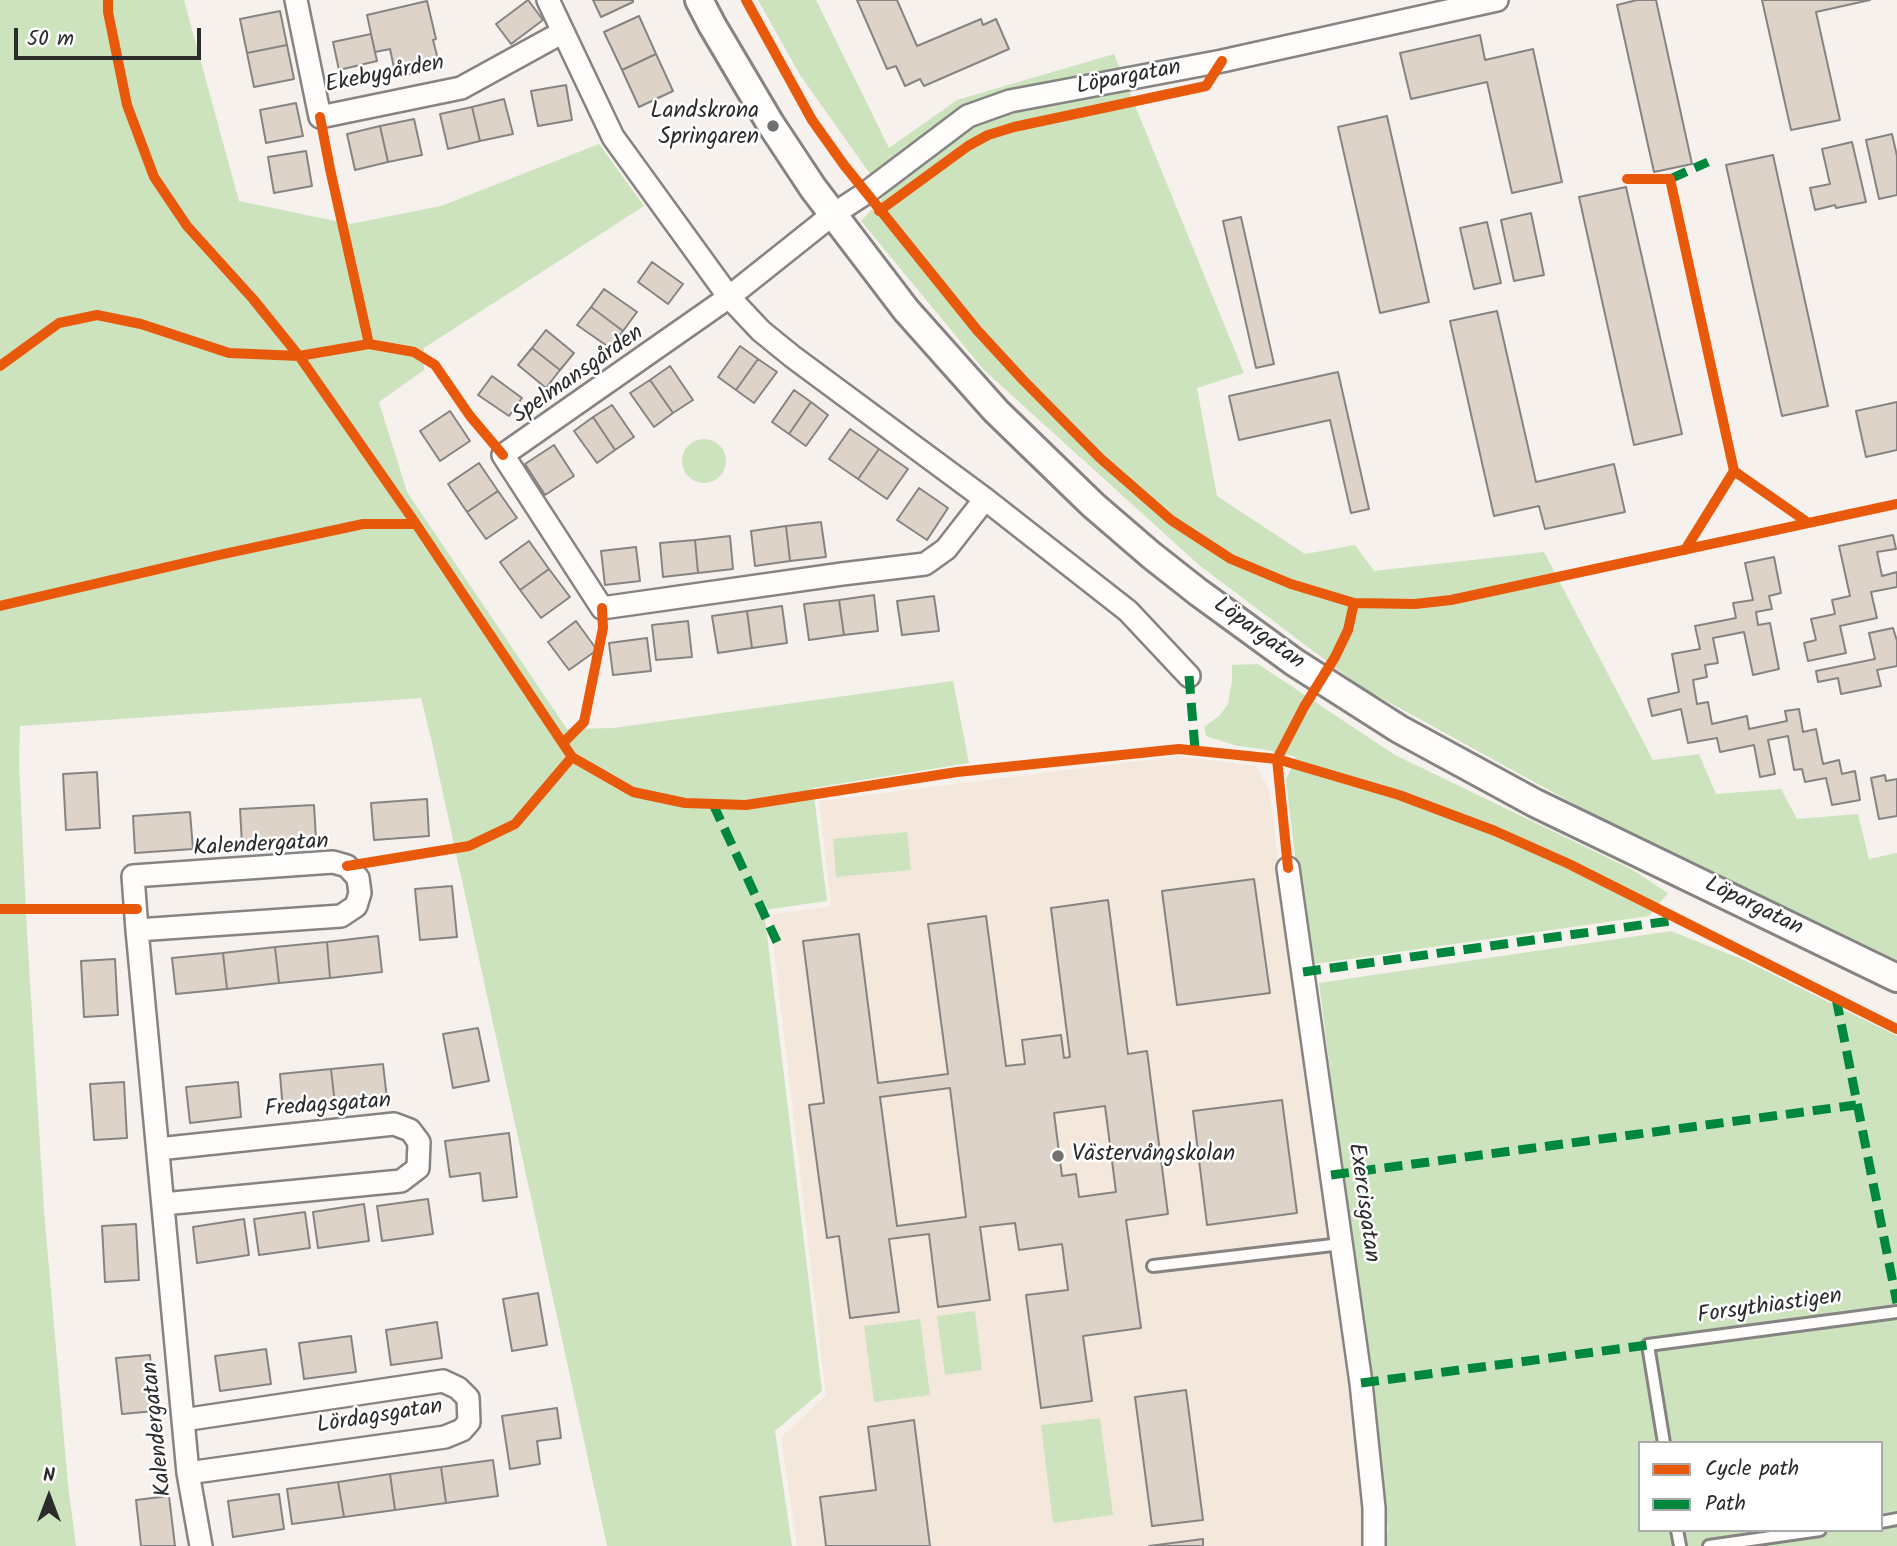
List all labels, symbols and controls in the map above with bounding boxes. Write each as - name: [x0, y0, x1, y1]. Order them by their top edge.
- scale bar: [18, 14, 205, 58]
- text: 50 m: [27, 23, 74, 56]
- street label: Ekebygården: [323, 51, 447, 101]
- street label: Löpargatan: [1074, 55, 1184, 103]
- place label: Landskrona Springaren: [650, 99, 759, 153]
- marker: Landskrona Springaren: [765, 118, 781, 134]
- street label: Spelmansgården: [508, 321, 650, 431]
- street label: Löpargatan: [1207, 593, 1309, 677]
- street label: Kalendergatan: [193, 830, 329, 864]
- street label: Löpargatan: [1699, 872, 1807, 944]
- street label: Fredagsgatan: [264, 1089, 392, 1125]
- street label: Exercisgatan: [1340, 1141, 1384, 1265]
- place label: Västervångskolan: [1072, 1142, 1235, 1170]
- marker: Västervångskolan: [1050, 1148, 1066, 1164]
- street label: Forsythiastigen: [1696, 1284, 1844, 1332]
- street label: Kalendergatan: [138, 1360, 180, 1498]
- street label: Lördagsgatan: [315, 1394, 445, 1442]
- legend: [1638, 1441, 1883, 1532]
- text: Cycle path: [1705, 1453, 1799, 1486]
- text: N: [43, 1461, 55, 1491]
- north arrow: [14, 1462, 84, 1532]
- text: Path: [1705, 1488, 1746, 1521]

